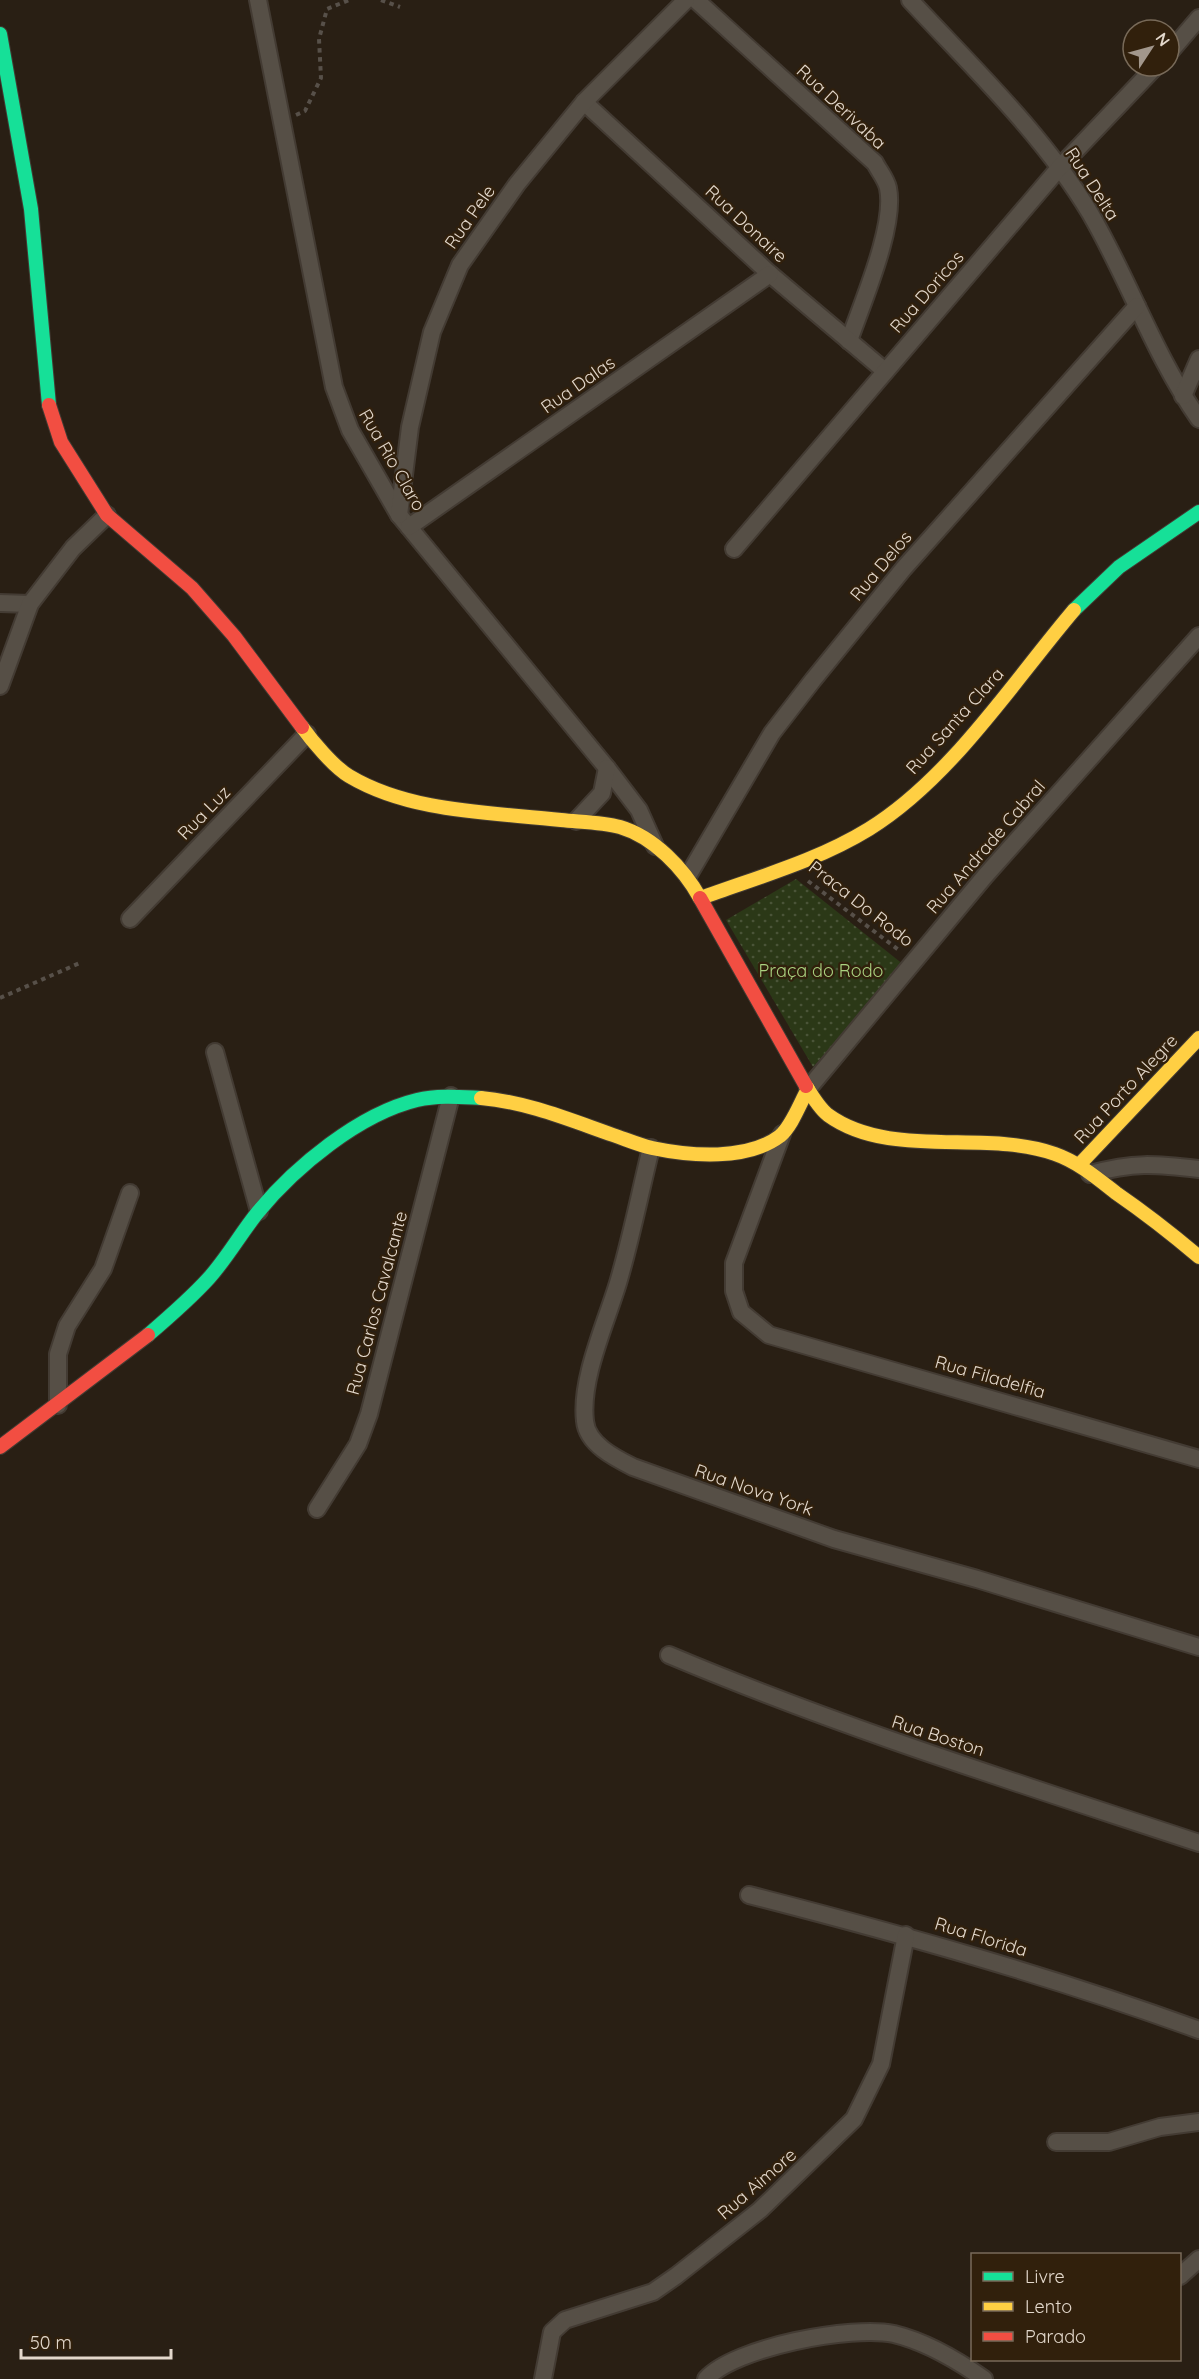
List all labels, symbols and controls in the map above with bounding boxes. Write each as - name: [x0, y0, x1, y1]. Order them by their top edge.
- north arrow: [1121, 18, 1181, 78]
- text: N: [1152, 29, 1175, 50]
- street label: Rua Derivaba: [792, 59, 891, 154]
- street label: Rua Delta: [1060, 143, 1124, 225]
- street label: Rua Pele: [439, 180, 500, 253]
- street label: Rua Donaire: [701, 180, 792, 267]
- street label: Rua Doricos: [885, 246, 969, 337]
- street label: Rua Dalas: [536, 351, 619, 418]
- street label: Rua Rio Claro: [354, 405, 431, 515]
- street label: Rua Delos: [845, 526, 917, 605]
- street label: Rua Santa Clara: [901, 663, 1009, 779]
- street label: Rua Andrade Cabral: [921, 775, 1050, 918]
- street label: Rua Luz: [172, 781, 235, 845]
- street label: Praca Do Rodo: [804, 855, 918, 952]
- park label: Praça do Rodo: [759, 959, 883, 982]
- street label: Rua Porto Alegre: [1069, 1029, 1182, 1148]
- street label: Rua Carlos Cavalcante: [341, 1208, 412, 1397]
- street label: Rua Filadelfia: [932, 1350, 1048, 1403]
- street label: Rua Nova York: [692, 1458, 816, 1521]
- street label: Rua Boston: [889, 1710, 987, 1761]
- street label: Rua Florida: [932, 1912, 1030, 1961]
- street label: Rua Aimore: [712, 2143, 801, 2224]
- legend: [971, 2253, 1181, 2361]
- text: Livre: [1025, 2265, 1065, 2288]
- text: Lento: [1025, 2295, 1072, 2318]
- scale bar: [21, 2322, 171, 2360]
- text: Parado: [1025, 2325, 1086, 2348]
- text: 50 m: [30, 2331, 72, 2354]

